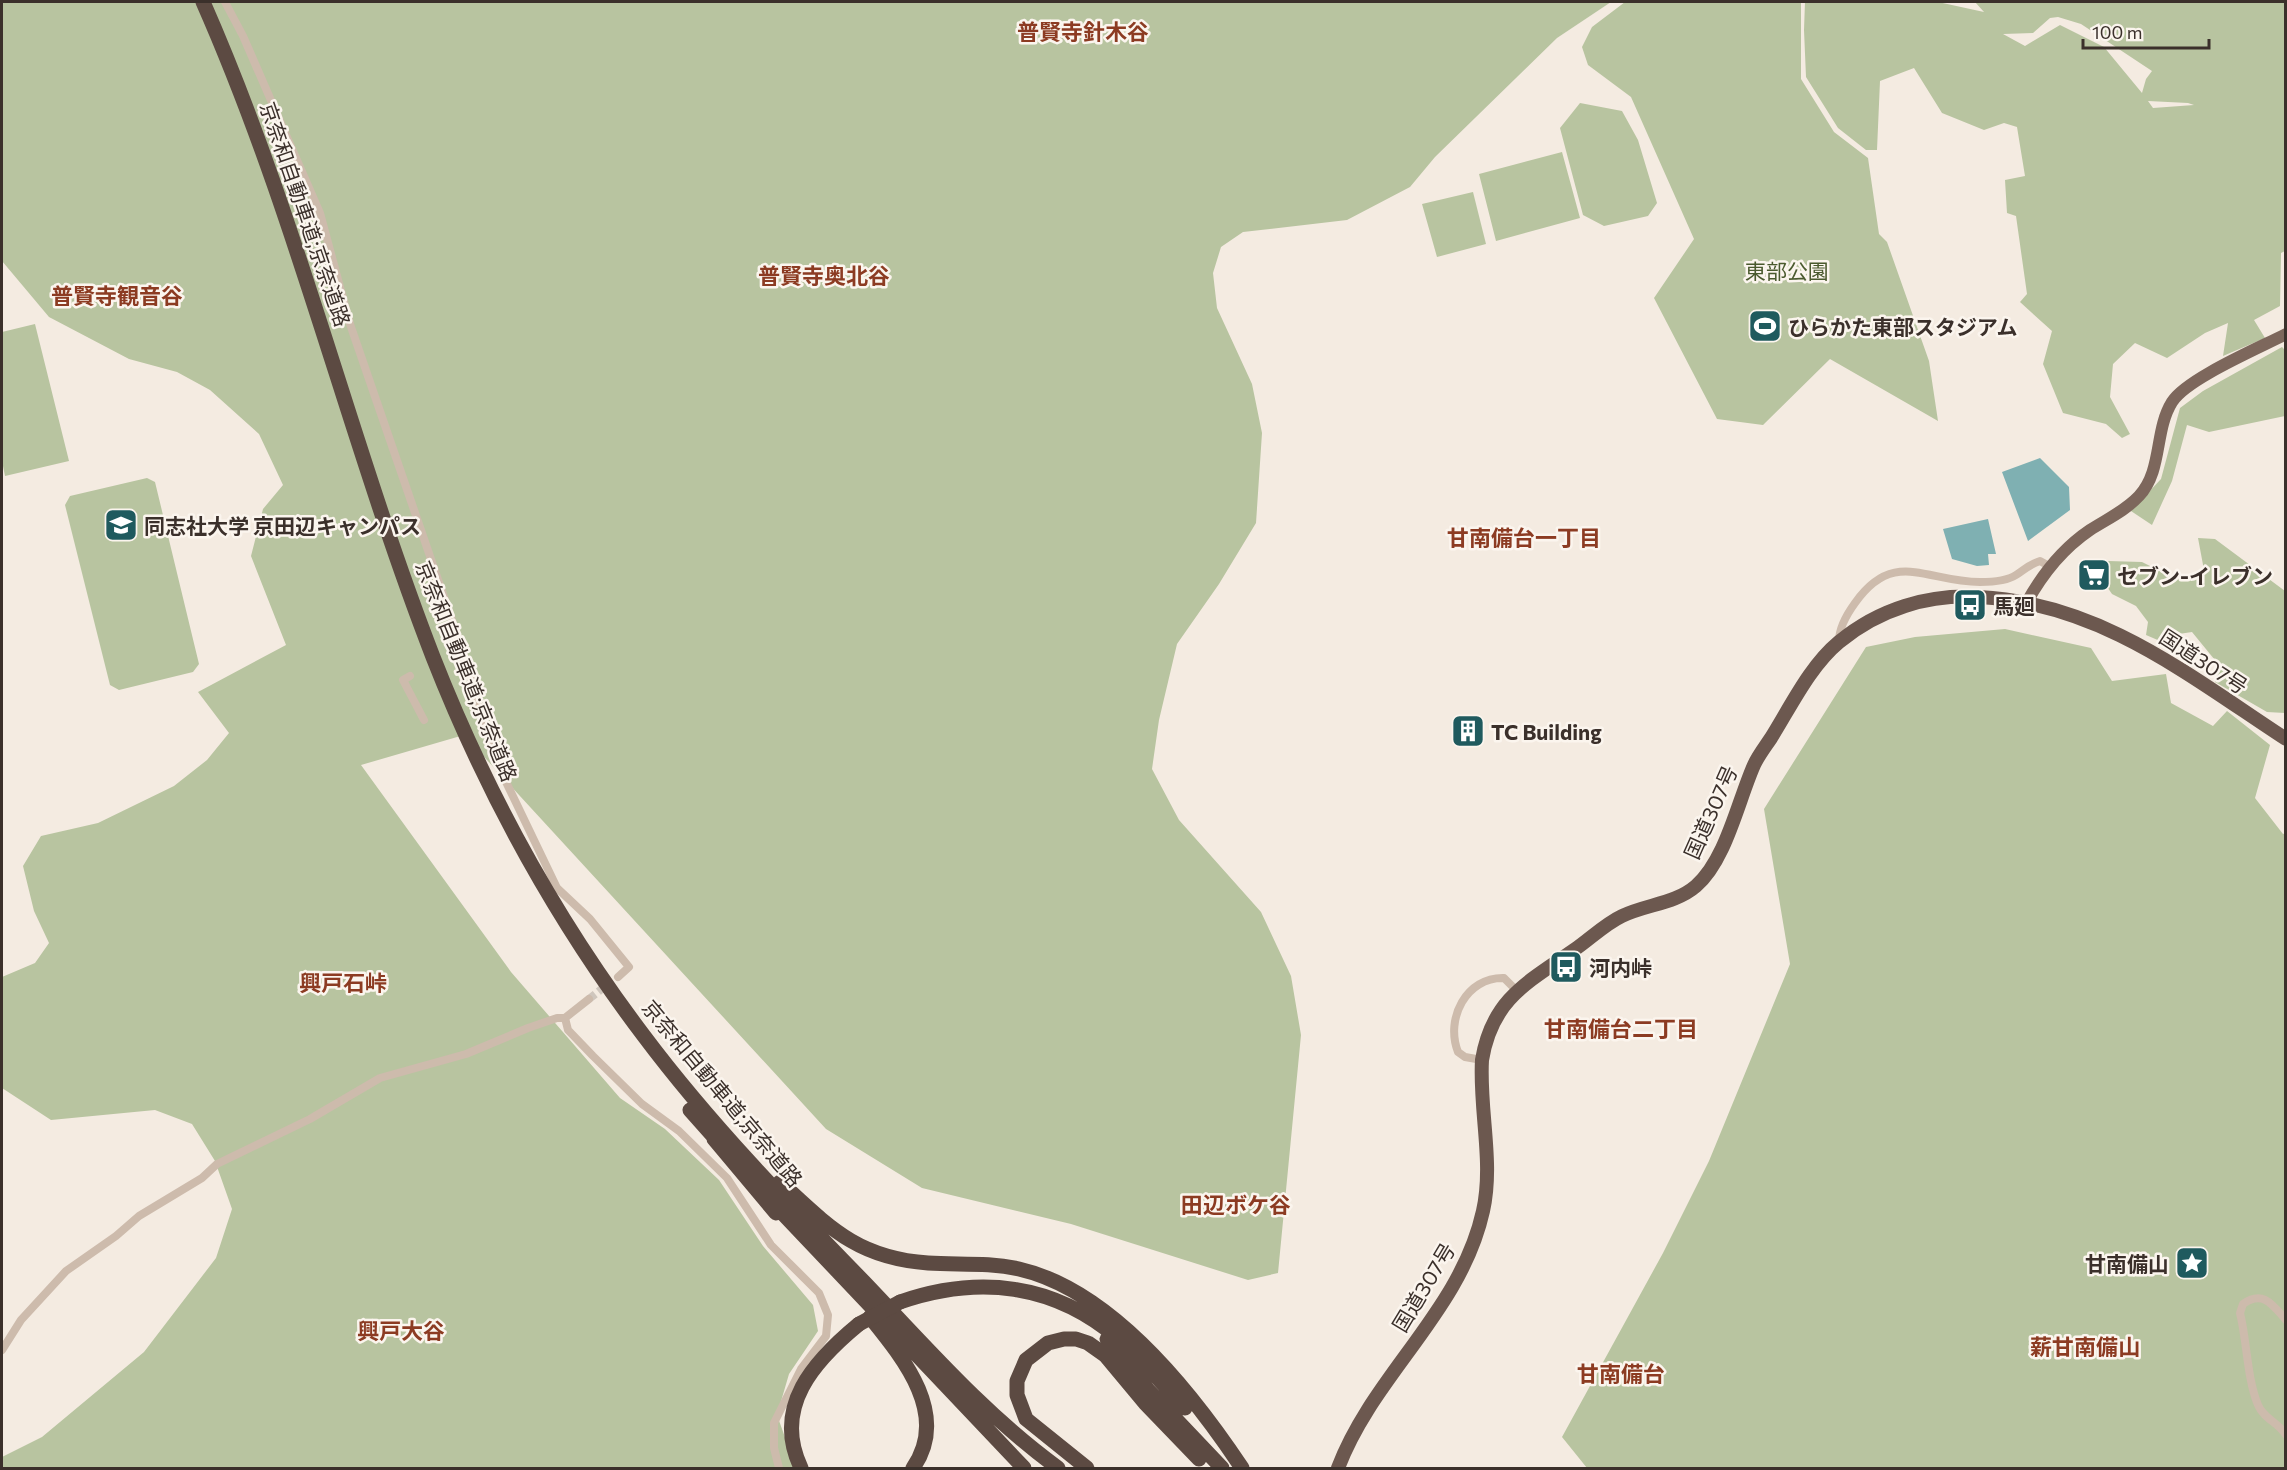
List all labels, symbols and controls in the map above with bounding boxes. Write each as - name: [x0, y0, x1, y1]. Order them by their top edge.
- scale bar: [2083, 12, 2209, 50]
- district label: 普賢寺針木谷: [1017, 18, 1149, 45]
- text: 100 m: [2092, 21, 2142, 43]
- street label: 京奈和自動車道;京奈道路: [256, 98, 356, 330]
- park label: 東部公園: [1745, 258, 1829, 283]
- district label: 普賢寺奥北谷: [758, 262, 890, 289]
- district label: 普賢寺観音谷: [51, 282, 183, 309]
- sports icon: ひらかた東部スタジアム: [1747, 308, 1783, 344]
- place label: ひらかた東部スタジアム: [1788, 314, 2018, 339]
- school or university icon: 同志社大学 京田辺キャンパス: [103, 507, 139, 543]
- place label: 同志社大学 京田辺キャンパス: [144, 513, 421, 538]
- district label: 甘南備台一丁目: [1447, 524, 1601, 551]
- street label: 京奈和自動車道;京奈道路: [411, 557, 523, 785]
- supermarket icon: セブン-イレブン: [2076, 557, 2112, 593]
- place label: セブン-イレブン: [2117, 563, 2273, 588]
- bus stop icon: 馬廻: [1952, 587, 1988, 623]
- place label: 馬廻: [1993, 593, 2035, 618]
- street label: 国道307号: [2155, 623, 2253, 699]
- building icon: TC Building: [1450, 713, 1486, 749]
- place label: TC Building: [1491, 719, 1602, 744]
- street label: 国道307号: [1678, 761, 1742, 863]
- bus stop icon: 河内峠: [1548, 949, 1584, 985]
- place label: 河内峠: [1589, 955, 1652, 980]
- district label: 興戸石峠: [299, 969, 387, 996]
- street label: 京奈和自動車道;京奈道路: [638, 995, 808, 1191]
- district label: 甘南備台二丁目: [1544, 1015, 1698, 1042]
- district label: 田辺ボケ谷: [1181, 1191, 1291, 1218]
- street label: 国道307号: [1387, 1238, 1459, 1336]
- place icon: 甘南備山: [2174, 1245, 2210, 1281]
- place label: 甘南備山: [2085, 1251, 2169, 1276]
- district label: 興戸大谷: [357, 1317, 445, 1344]
- district label: 薪甘南備山: [2030, 1333, 2140, 1360]
- district label: 甘南備台: [1577, 1360, 1665, 1387]

